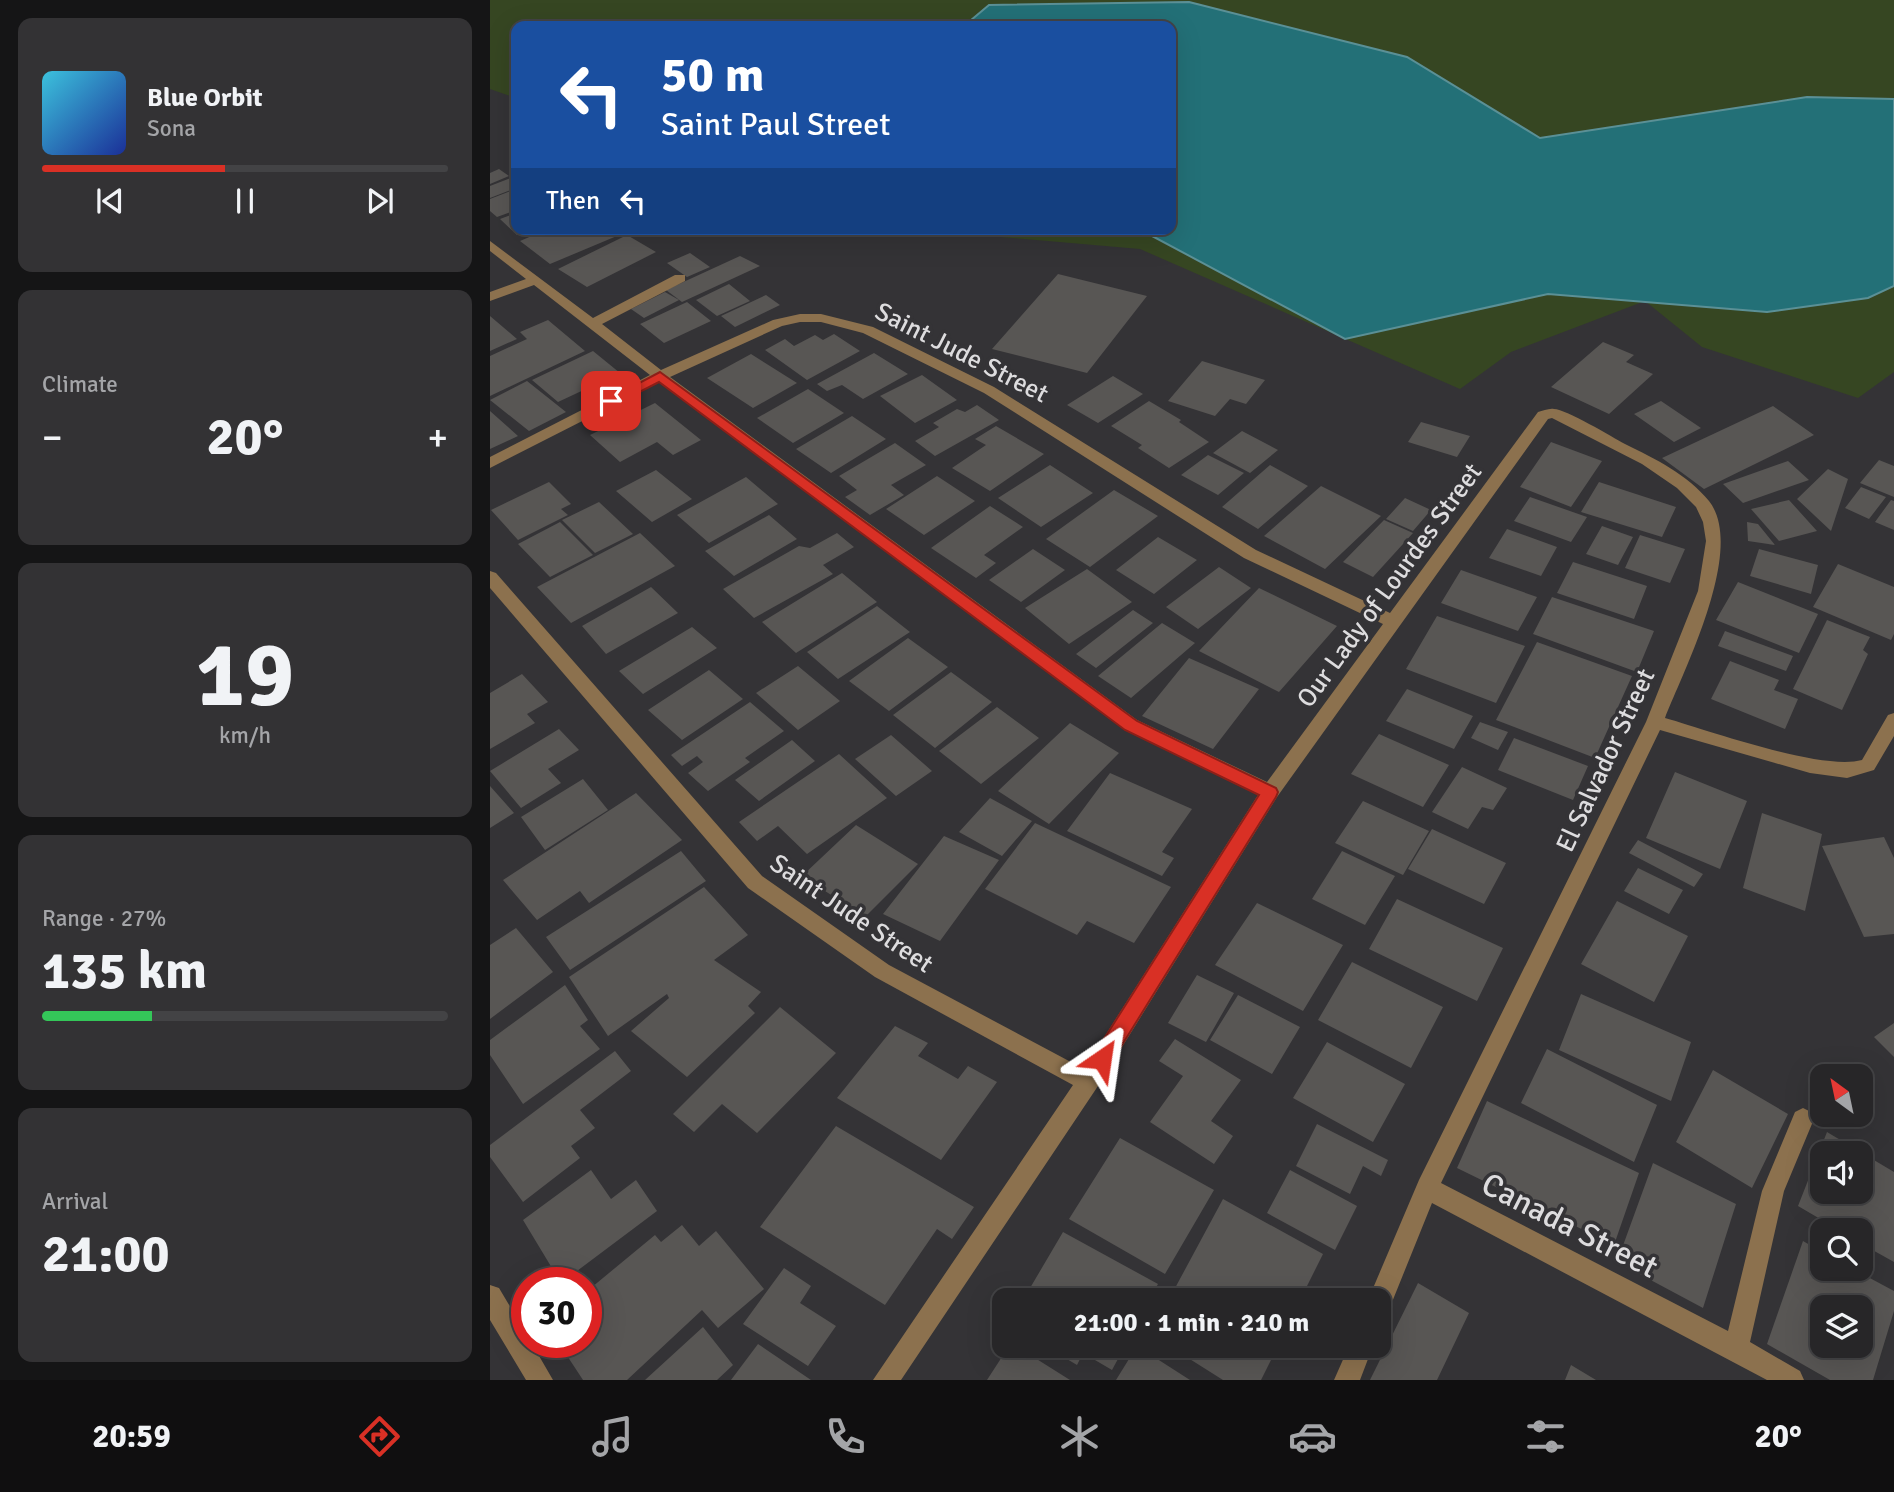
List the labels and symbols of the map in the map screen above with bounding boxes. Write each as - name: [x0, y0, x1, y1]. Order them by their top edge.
- street label: Saint Jude Street: [870, 296, 1053, 410]
- pin: [581, 371, 641, 431]
- street label: Our Lady of Lourdes Street: [1290, 457, 1489, 714]
- street label: El Salvador Street: [1550, 664, 1662, 857]
- street label: Saint Jude Street: [764, 847, 939, 980]
- position arrow: [1065, 1022, 1139, 1096]
- north arrow: [1810, 1064, 1872, 1127]
- street label: Canada Street: [1475, 1164, 1664, 1287]
- speed limit sign: 30: [511, 1267, 602, 1358]

